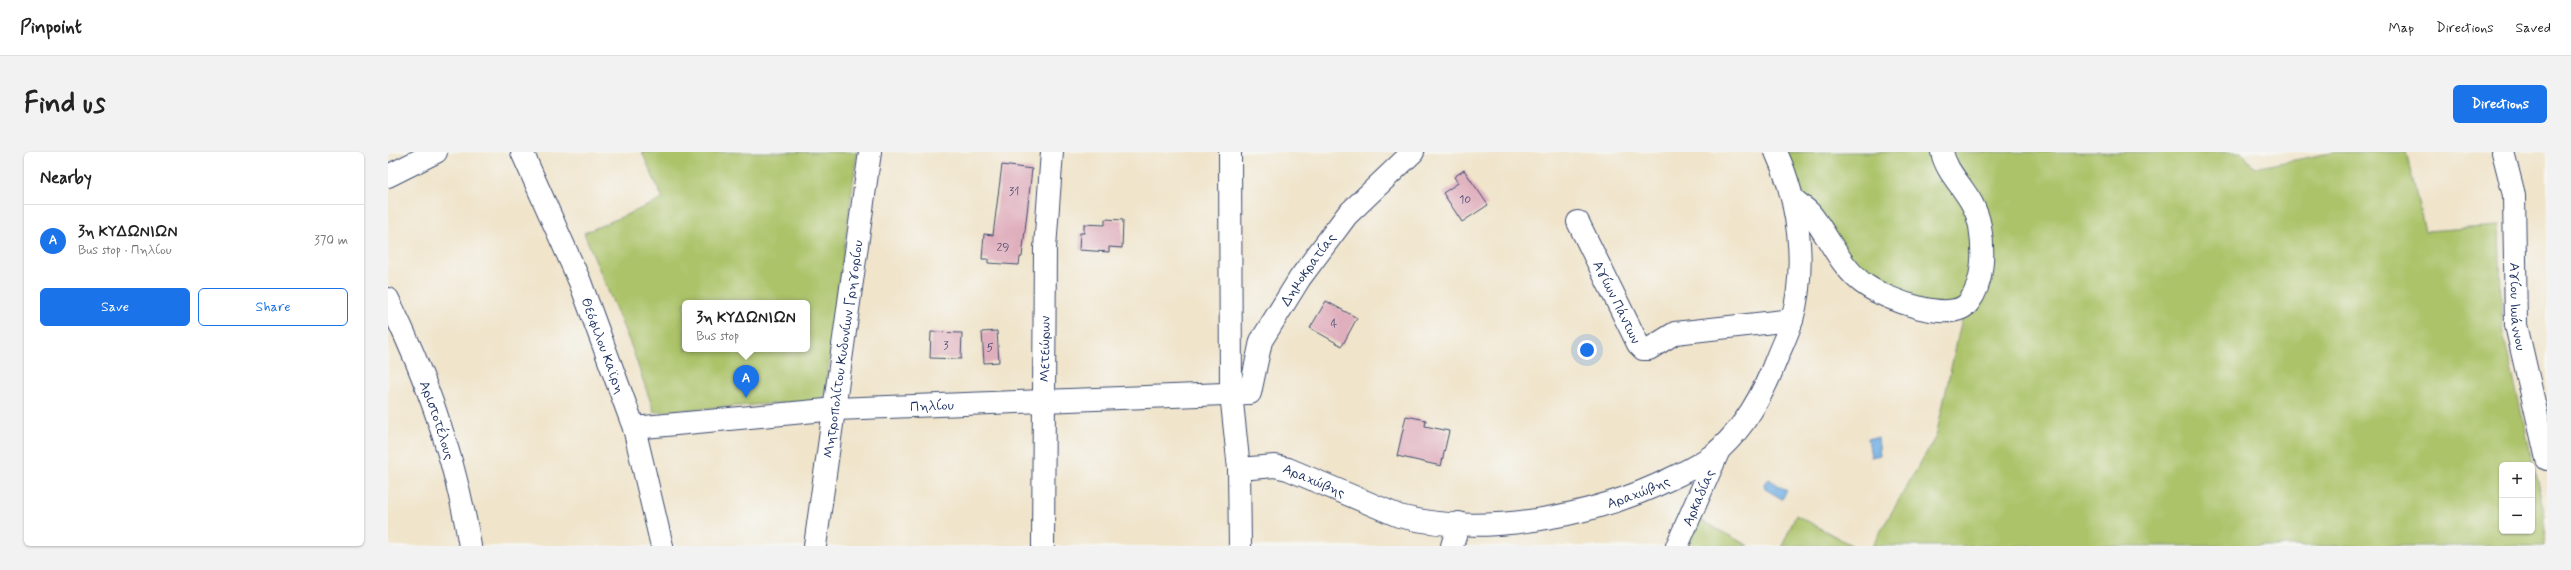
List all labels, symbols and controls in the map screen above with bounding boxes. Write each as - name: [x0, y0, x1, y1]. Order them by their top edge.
- text: Pinpoint: [20, 15, 82, 40]
- text: Map: [2388, 19, 2414, 37]
- text: Directions: [2436, 19, 2494, 37]
- text: Saved: [2516, 19, 2551, 37]
- button: Directions: [2453, 85, 2547, 123]
- text: Find us: [24, 86, 105, 123]
- text: Nearby: [40, 167, 92, 189]
- house number: 31: [1009, 184, 1019, 200]
- house number: 10: [1459, 192, 1471, 208]
- text: 3η ΚΥΔΩΝΙΩΝ: [78, 222, 177, 242]
- street label: Δημοκρατίας: [1277, 230, 1340, 310]
- text: A: [49, 232, 57, 249]
- text: 370 m: [314, 232, 348, 249]
- street label: Μητροπολίτου Κυδονίων Γρηγορίου: [819, 239, 868, 459]
- house number: 29: [996, 240, 1010, 256]
- text: Bus stop · Πηλίου: [78, 242, 172, 259]
- street label: Αγίων Πάντων: [1588, 258, 1644, 347]
- street label: Αγίου Ιωάννου: [2505, 262, 2530, 352]
- button: Save: [40, 288, 190, 326]
- button: Share: [198, 288, 348, 326]
- street label: Θεόφιλου Καϊρη: [577, 295, 629, 396]
- popup: [682, 300, 810, 352]
- text: 3η ΚΥΔΩΝΙΩΝ: [696, 308, 796, 328]
- street label: Μετεώρων: [1036, 316, 1055, 382]
- house number: 4: [1331, 316, 1338, 332]
- text: Bus stop: [696, 328, 739, 345]
- house number: 3: [943, 338, 949, 354]
- house number: 5: [986, 340, 994, 356]
- your location: [1577, 340, 1597, 360]
- pin: A: [733, 365, 759, 398]
- street label: Αριστοτέλους: [415, 378, 458, 462]
- street label: Πηλίου: [910, 396, 954, 416]
- street label: Αραχώβης: [1280, 460, 1348, 502]
- map controls: [2499, 462, 2535, 534]
- button: +: [2499, 462, 2535, 498]
- street label: Αρκαδίας: [1679, 467, 1719, 529]
- street label: Αραχώβης: [1605, 472, 1673, 513]
- button: −: [2499, 498, 2535, 534]

